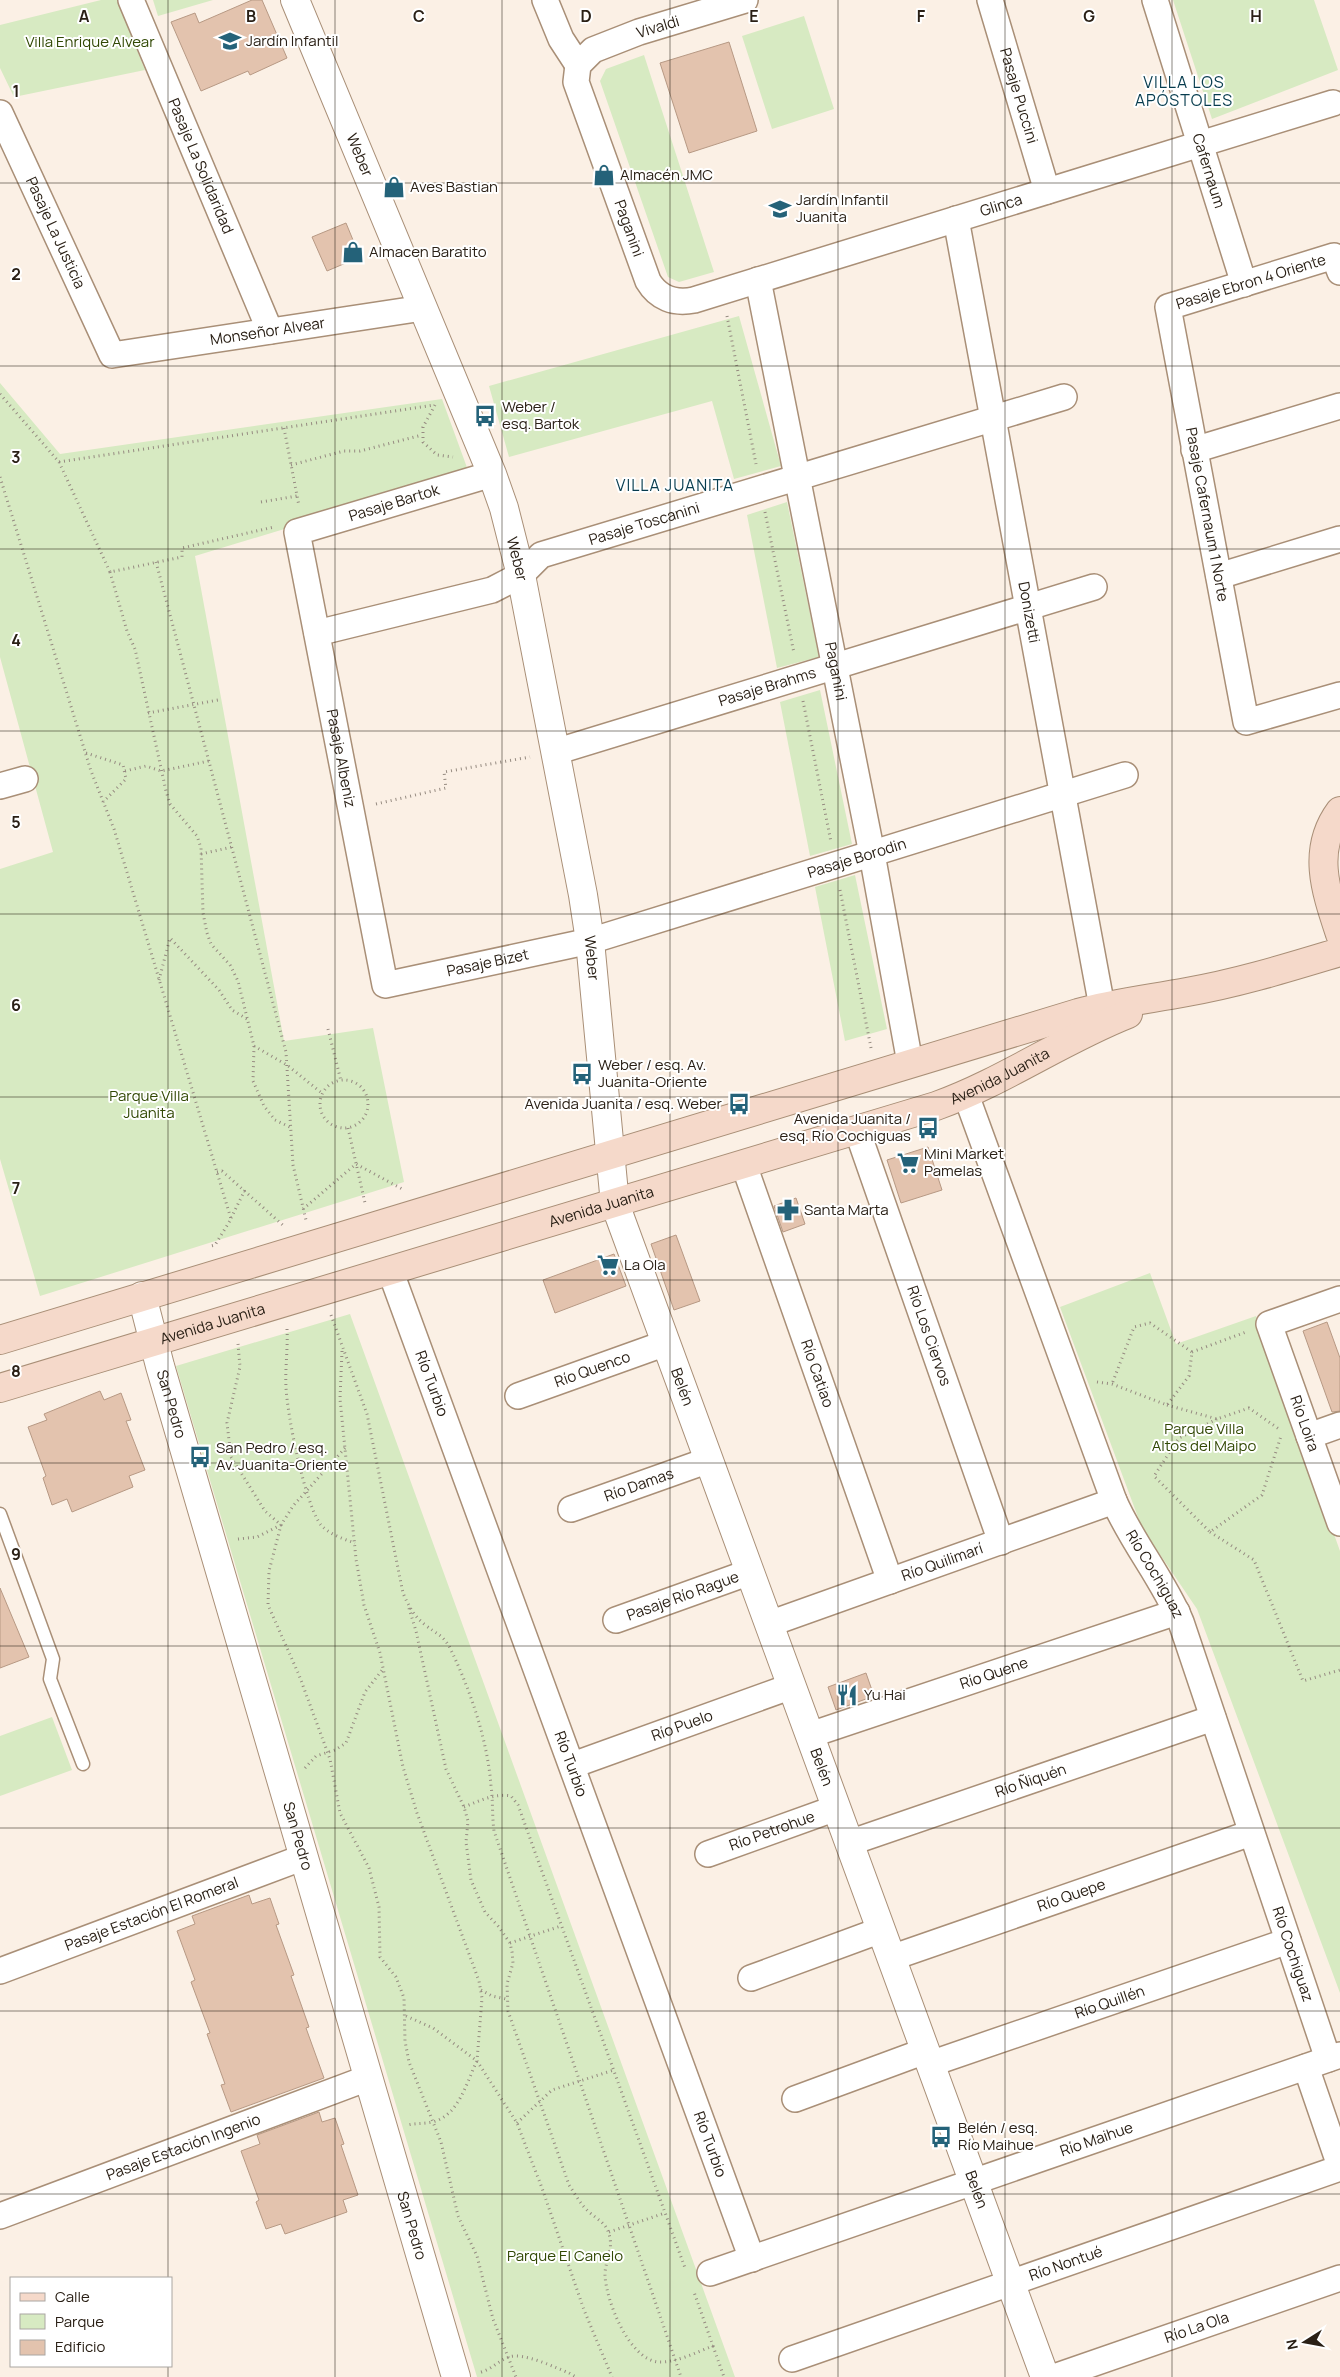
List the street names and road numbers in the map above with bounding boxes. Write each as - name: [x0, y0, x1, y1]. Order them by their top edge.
- street label: Vivaldi: [634, 10, 682, 43]
- street label: Pasaje Puccini: [995, 45, 1043, 146]
- street label: Pasaje La Solidaridad: [163, 95, 239, 237]
- street label: Weber: [342, 130, 378, 180]
- street label: Cafernaum: [1187, 131, 1231, 211]
- street label: Pasaje La Justicia: [21, 173, 91, 292]
- street label: Glinca: [977, 188, 1025, 221]
- street label: Paganini: [609, 197, 649, 259]
- street label: Pasaje Ebron 4 Oriente: [1173, 249, 1329, 314]
- street label: Monseñor Alvear: [209, 312, 327, 350]
- street label: Pasaje Cafernaum 1 Norte: [1181, 426, 1234, 604]
- street label: Pasaje Bartok: [346, 479, 442, 526]
- street label: Pasaje Toscanini: [586, 497, 702, 550]
- street label: Weber: [502, 534, 533, 583]
- street label: Donizetti: [1013, 580, 1045, 645]
- street label: Paganini: [820, 640, 852, 702]
- street label: Pasaje Brahms: [716, 662, 819, 711]
- street label: Pasaje Albeniz: [322, 707, 361, 809]
- street label: Pasaje Borodin: [805, 832, 909, 883]
- street label: Weber: [580, 935, 605, 982]
- street label: Pasaje Bizet: [445, 943, 531, 982]
- street label: Avenida Juanita: [947, 1043, 1053, 1109]
- street label: Avenida Juanita: [546, 1181, 656, 1232]
- street label: Río Los Ciervos: [902, 1283, 957, 1389]
- street label: Avenida Juanita: [157, 1298, 267, 1349]
- street label: Río Catiao: [796, 1337, 839, 1410]
- street label: Río Quenco: [551, 1346, 633, 1392]
- street label: Río Turbio: [410, 1348, 454, 1419]
- street label: Belén: [666, 1365, 699, 1409]
- street label: San Pedro: [152, 1367, 192, 1441]
- street label: Río Loira: [1285, 1392, 1325, 1454]
- street label: Río Damas: [601, 1462, 676, 1506]
- street label: Río Cochiguaz: [1121, 1526, 1189, 1622]
- street label: Río Quilimarí: [898, 1537, 986, 1586]
- street label: Pasaje Río Rague: [624, 1566, 742, 1625]
- street label: Río Quene: [957, 1652, 1031, 1694]
- street label: Río Puelo: [648, 1704, 716, 1746]
- street label: Río Turbio: [550, 1728, 593, 1800]
- street label: Belén: [805, 1745, 839, 1789]
- street label: Río Ñiquén: [992, 1758, 1069, 1802]
- street label: San Pedro: [278, 1799, 318, 1873]
- street label: Río Petrohue: [726, 1805, 818, 1856]
- street label: Pasaje Estación El Romeral: [62, 1872, 241, 1956]
- street label: Río Quepe: [1034, 1873, 1108, 1916]
- street label: Río Cochiguaz: [1267, 1904, 1319, 2004]
- street label: Río Quillén: [1072, 1980, 1147, 2024]
- street label: Pasaje Estación Ingenio: [103, 2108, 264, 2185]
- street label: Río Turbio: [689, 2108, 732, 2180]
- street label: Río Maihue: [1057, 2116, 1136, 2161]
- street label: Belén: [960, 2168, 993, 2212]
- street label: San Pedro: [392, 2189, 432, 2262]
- street label: Río Nontué: [1026, 2240, 1106, 2286]
- street label: Río La Ola: [1162, 2306, 1231, 2348]

